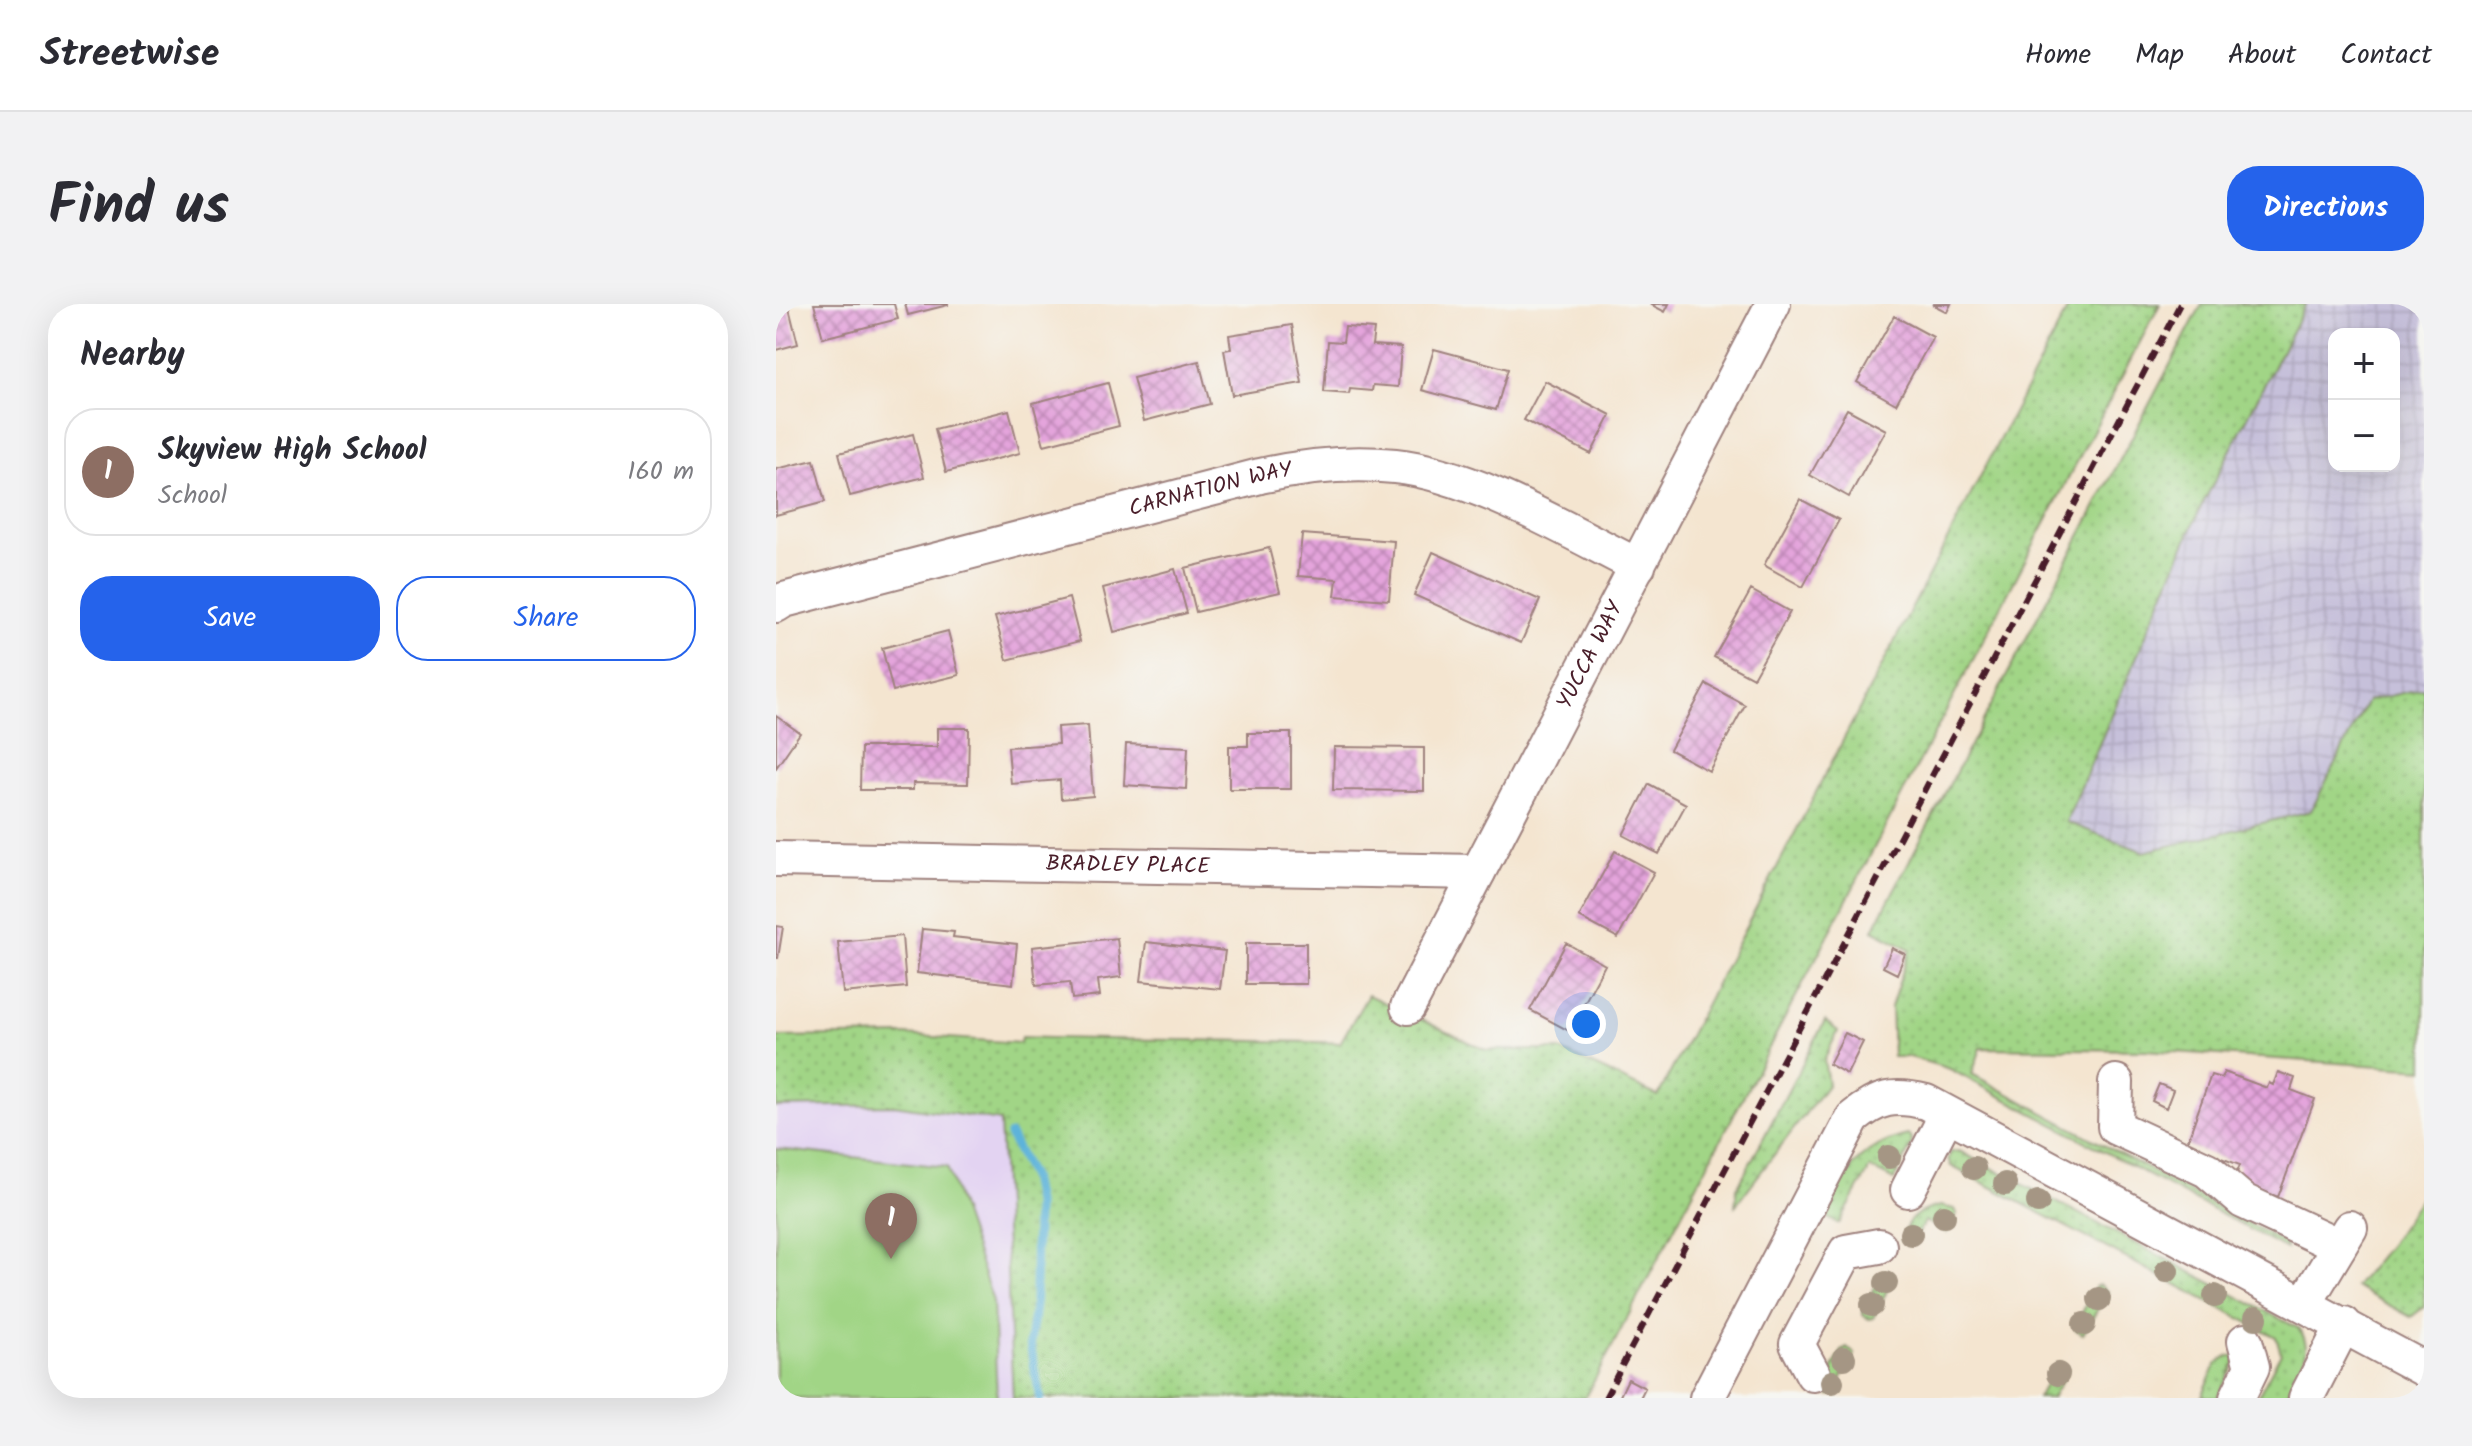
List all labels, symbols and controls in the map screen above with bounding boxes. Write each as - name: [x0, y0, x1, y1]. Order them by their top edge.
- text: Streetwise: [40, 25, 219, 85]
- text: Home: [2025, 33, 2091, 78]
- text: Map: [2135, 33, 2184, 78]
- text: About: [2228, 33, 2296, 78]
- text: Contact: [2340, 33, 2432, 78]
- text: Find us: [48, 163, 229, 253]
- button: Directions: [2227, 166, 2424, 251]
- map controls: [2328, 328, 2400, 472]
- button: +: [2328, 328, 2400, 400]
- text: Nearby: [80, 329, 185, 383]
- button: −: [2328, 400, 2400, 472]
- text: Skyview High School: [158, 427, 427, 475]
- text: 1: [104, 451, 112, 493]
- text: 160 m: [627, 451, 694, 493]
- street label: CARNATION WAY: [1125, 452, 1296, 527]
- text: School: [158, 475, 227, 517]
- button: Save: [80, 576, 380, 661]
- button: Share: [396, 576, 696, 661]
- street label: YUCCA WAY: [1548, 594, 1634, 716]
- street label: BRADLEY PLACE: [1045, 846, 1212, 885]
- your location: [1566, 1004, 1606, 1044]
- pin: 1: [865, 1193, 917, 1259]

